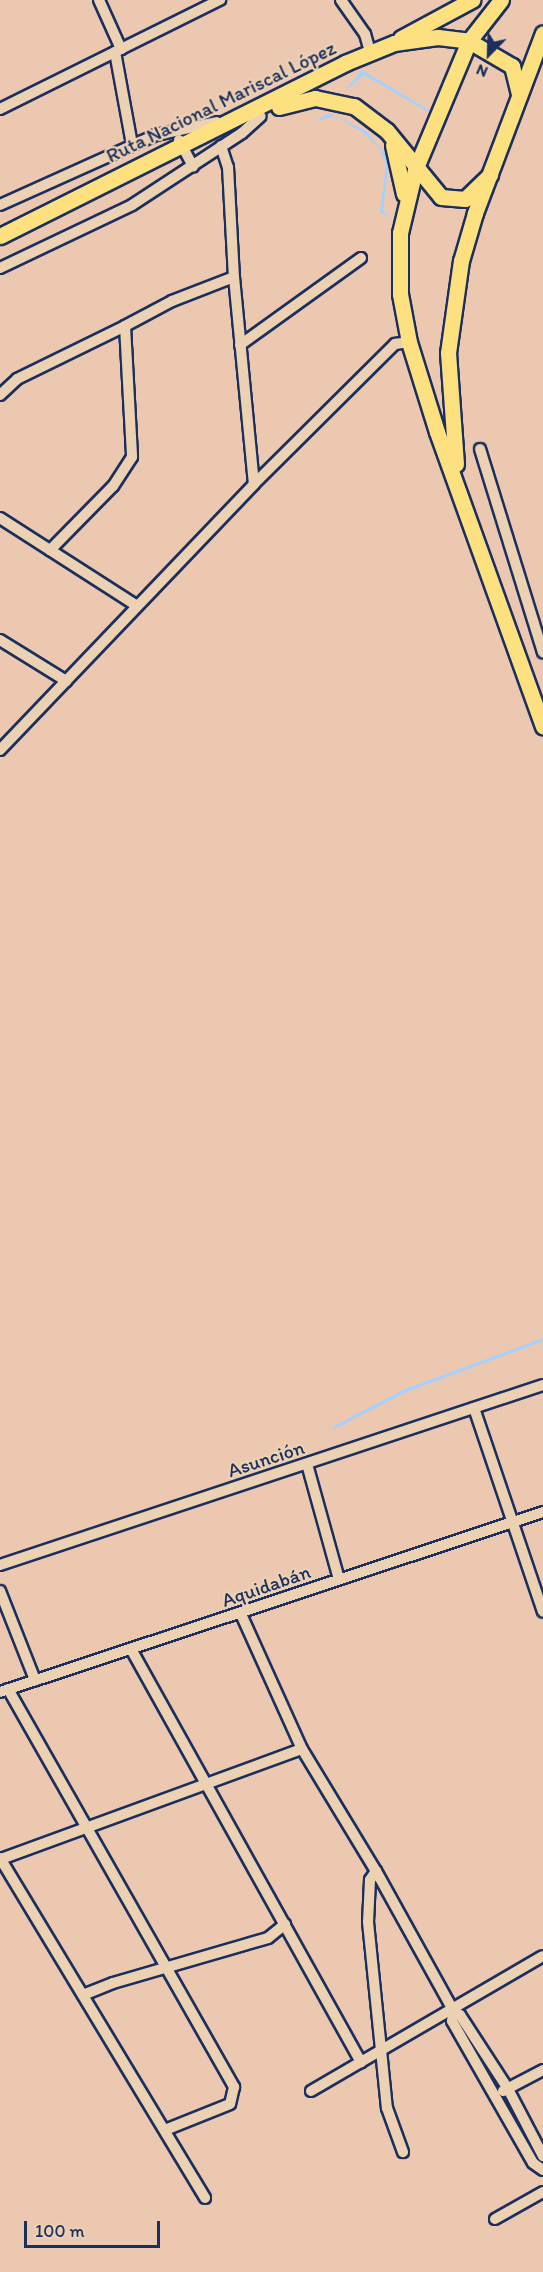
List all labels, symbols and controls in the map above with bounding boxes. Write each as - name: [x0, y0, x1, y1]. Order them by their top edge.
- north arrow: [459, 24, 519, 84]
- street label: Ruta Nacional Mariscal López: [102, 36, 340, 168]
- text: N: [473, 60, 490, 82]
- street label: Asunción: [225, 1435, 307, 1483]
- street label: Aquidabán: [218, 1560, 314, 1612]
- scale bar: [27, 2209, 164, 2247]
- text: 100 m: [35, 2220, 85, 2242]

